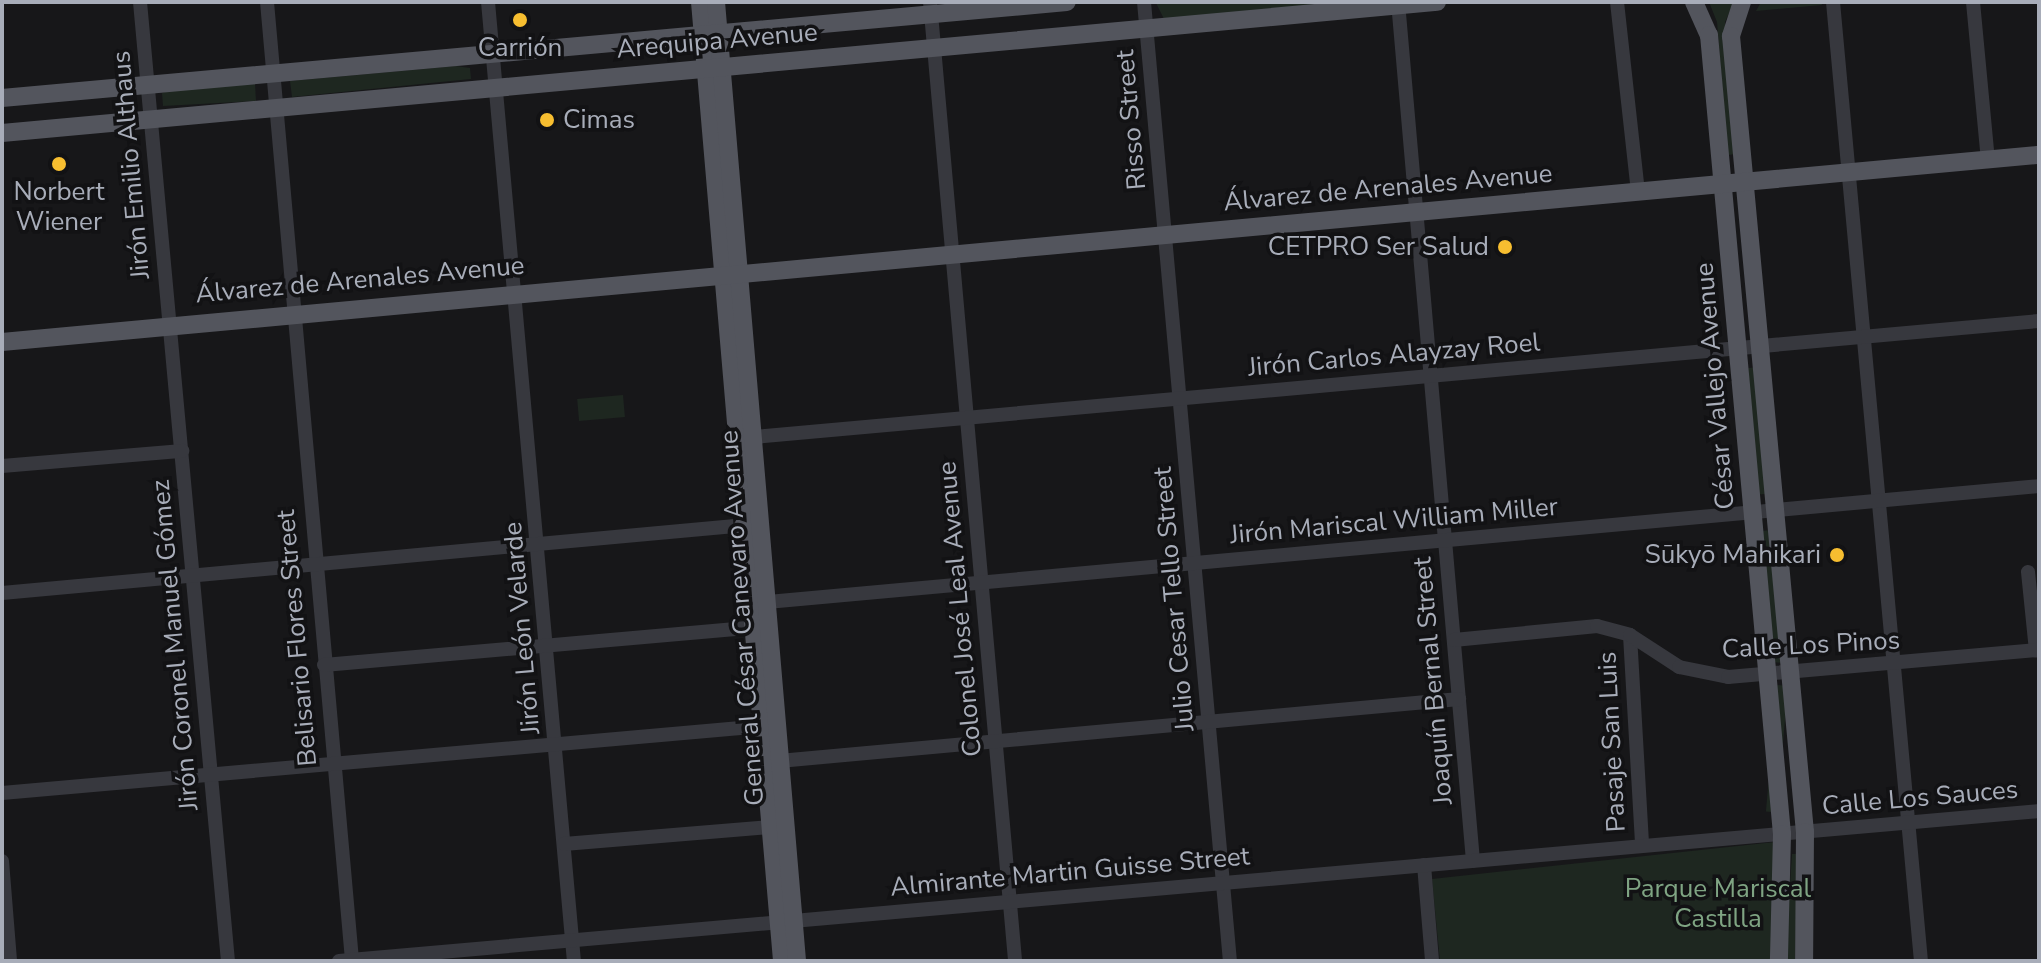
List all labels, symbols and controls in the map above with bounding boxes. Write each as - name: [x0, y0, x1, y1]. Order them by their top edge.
- marker: Carrión: [511, 11, 529, 29]
- street label: Arequipa Avenue: [615, 17, 819, 65]
- place label: Carrión: [478, 32, 562, 64]
- street label: Risso Street: [1109, 49, 1153, 191]
- street label: Jirón Emilio Althaus: [105, 50, 157, 280]
- place label: Cimas: [563, 104, 635, 136]
- marker: Cimas: [538, 111, 556, 129]
- marker: Norbert Wiener: [50, 155, 68, 173]
- street label: Álvarez de Arenales Avenue: [1222, 158, 1554, 218]
- place label: Norbert Wiener: [13, 176, 105, 238]
- place label: CETPRO Ser Salud: [1268, 231, 1489, 263]
- marker: CETPRO Ser Salud: [1496, 238, 1514, 256]
- street label: Álvarez de Arenales Avenue: [194, 250, 526, 310]
- street label: César Vallejo Avenue: [1689, 261, 1741, 511]
- street label: Jirón Carlos Alayzay Roel: [1247, 327, 1541, 383]
- street label: General César Canevaro Avenue: [713, 429, 771, 807]
- street label: Colonel José Leal Avenue: [932, 460, 988, 758]
- street label: Julio Cesar Tello Street: [1147, 465, 1201, 733]
- street label: Jirón Coronel Manuel Gómez: [145, 478, 205, 812]
- street label: Jirón Mariscal William Miller: [1229, 491, 1559, 551]
- street label: Belisario Flores Street: [270, 508, 324, 768]
- street label: Jirón León Velarde: [497, 521, 547, 735]
- place label: Sūkyō Mahikari: [1645, 539, 1821, 571]
- marker: Sūkyō Mahikari: [1828, 546, 1846, 564]
- street label: Joaquín Bernal Street: [1407, 556, 1459, 806]
- street label: Calle Los Pinos: [1721, 625, 1901, 665]
- street label: Pasaje San Luis: [1592, 651, 1632, 833]
- street label: Calle Los Sauces: [1821, 774, 2019, 822]
- street label: Almirante Martin Guisse Street: [889, 841, 1251, 903]
- park label: Parque Mariscal Castilla: [1625, 873, 1811, 934]

